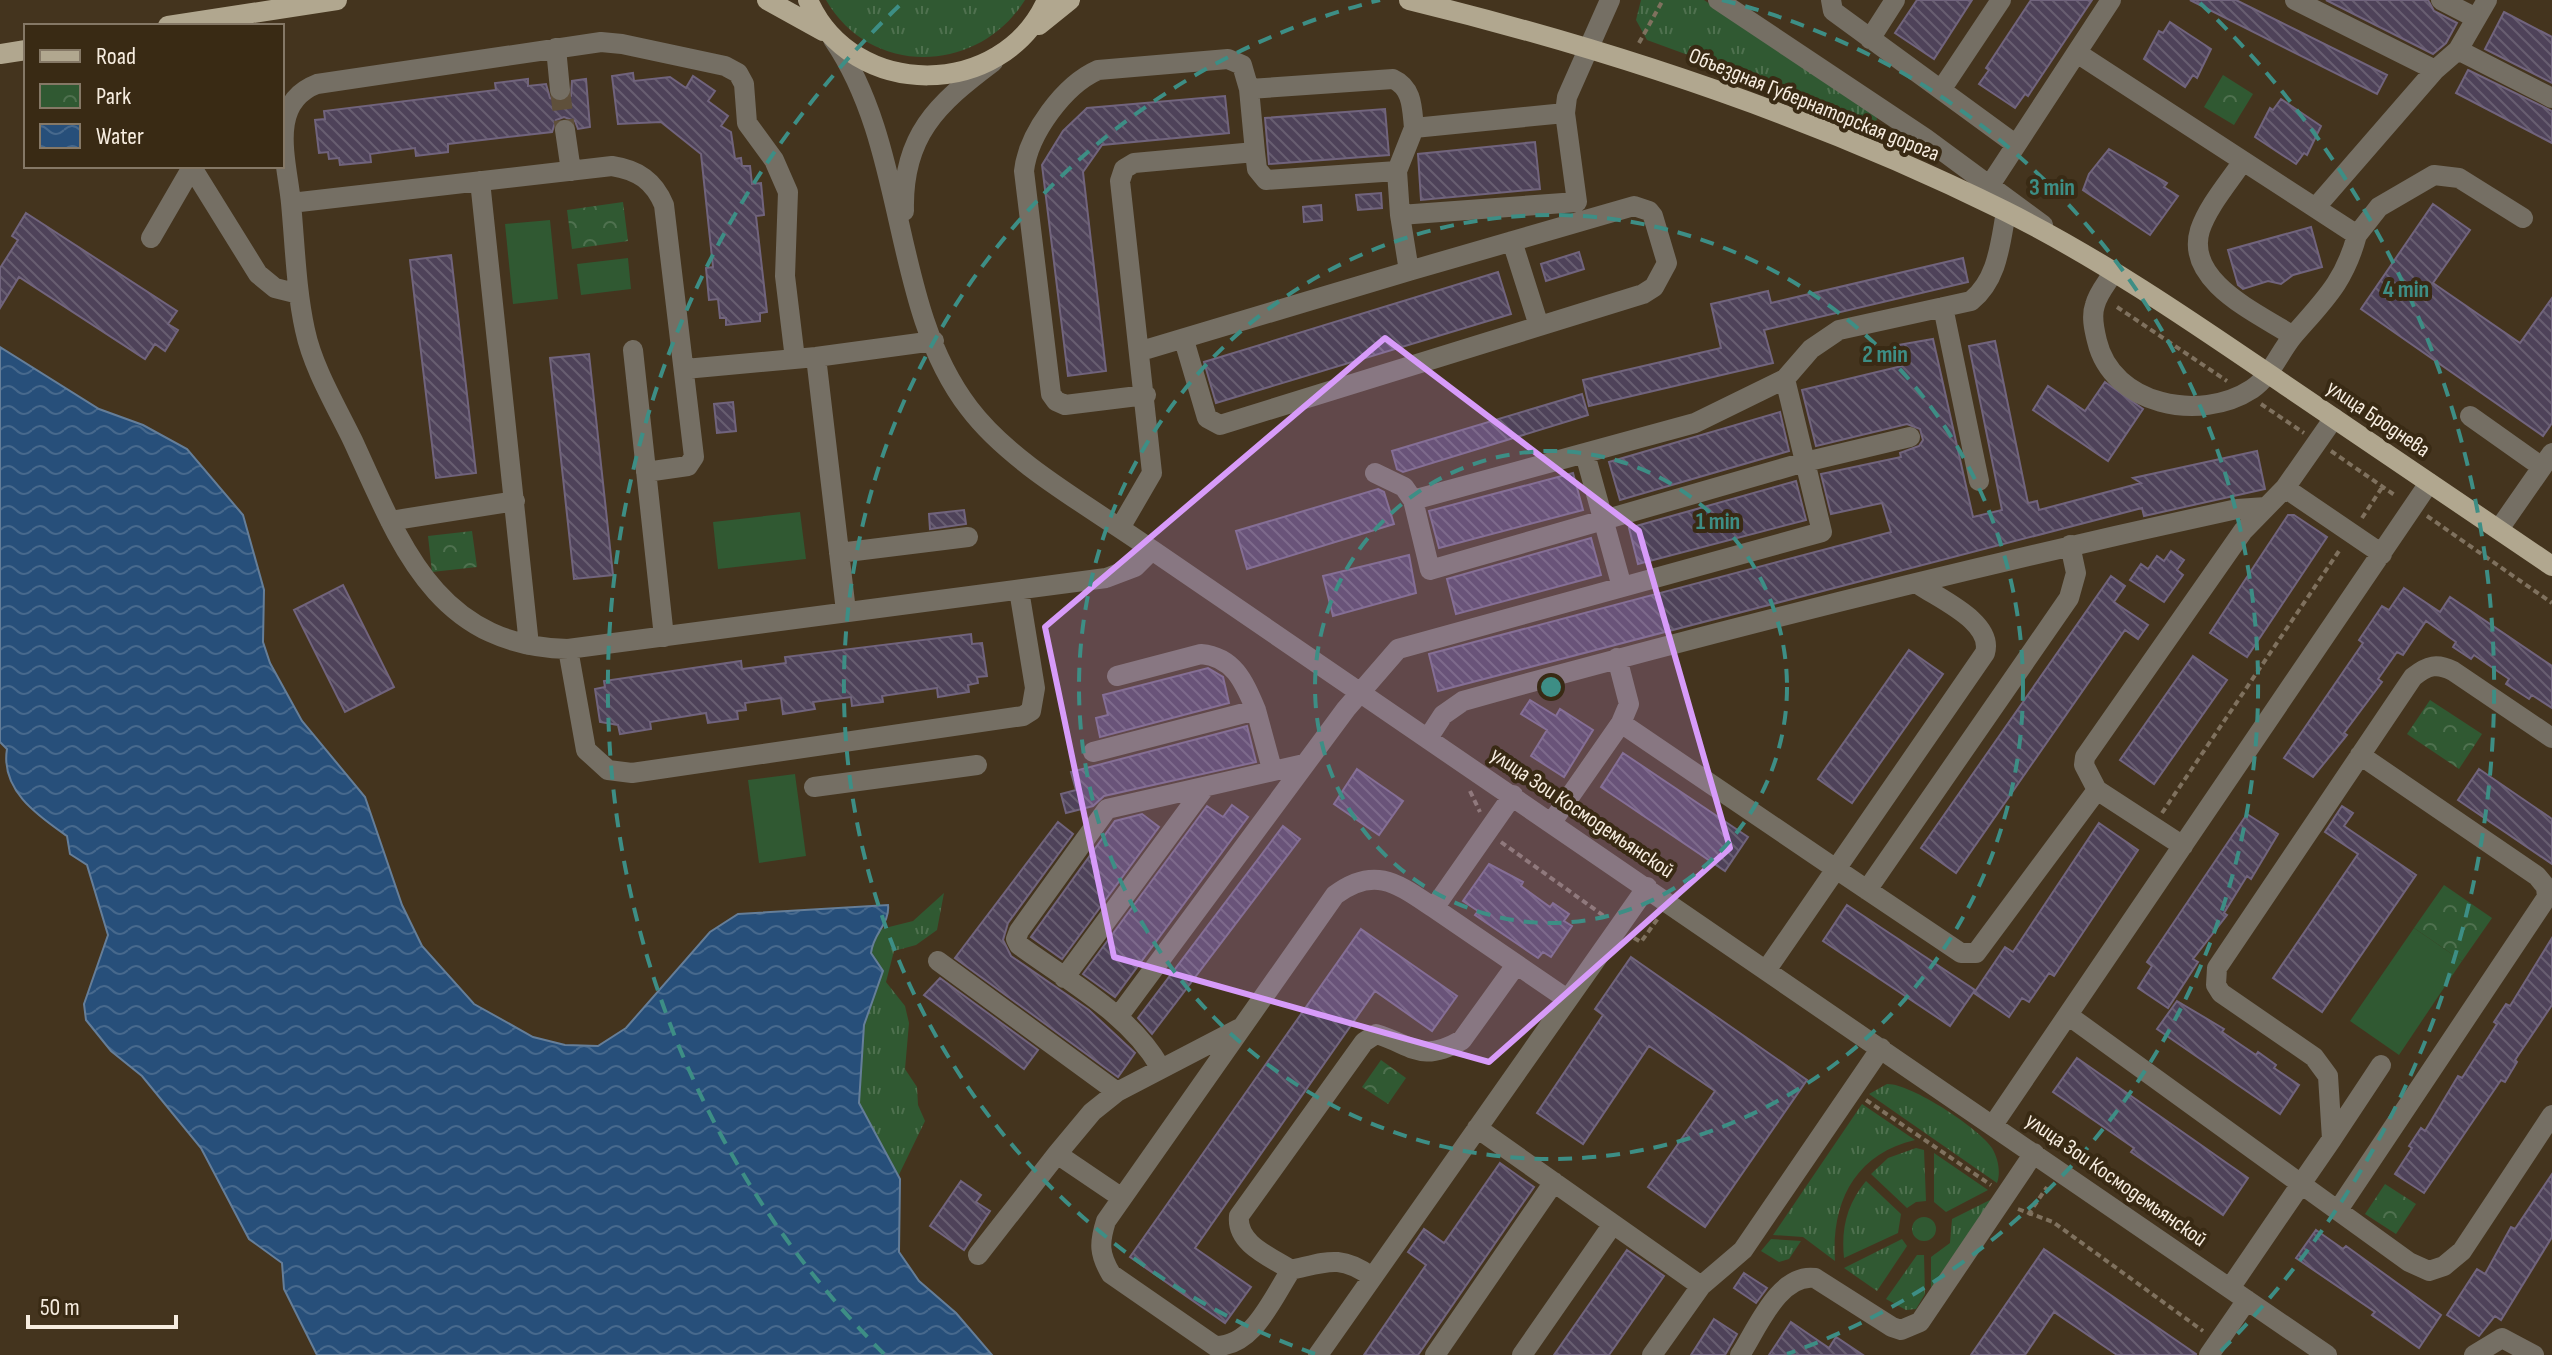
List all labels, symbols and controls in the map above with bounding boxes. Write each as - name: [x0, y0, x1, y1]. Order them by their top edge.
- legend: [24, 24, 284, 168]
- text: Road: [96, 42, 136, 71]
- street label: Объездная Губернаторская дорога: [1685, 42, 1943, 168]
- text: Park: [96, 82, 131, 111]
- text: Water: [96, 122, 144, 151]
- text: 3 min: [2029, 173, 2075, 202]
- text: 4 min: [2383, 275, 2429, 304]
- text: 2 min: [1862, 340, 1908, 369]
- street label: улица Броднева: [2321, 375, 2435, 463]
- text: 1 min: [1696, 507, 1740, 536]
- centre of rings: [1537, 673, 1565, 701]
- street label: улица Зои Космодемьянской: [1485, 741, 1679, 885]
- street label: улица Зои Космодемьянской: [2020, 1107, 2212, 1253]
- scale bar: [28, 1279, 176, 1329]
- text: 50 m: [40, 1293, 80, 1322]

